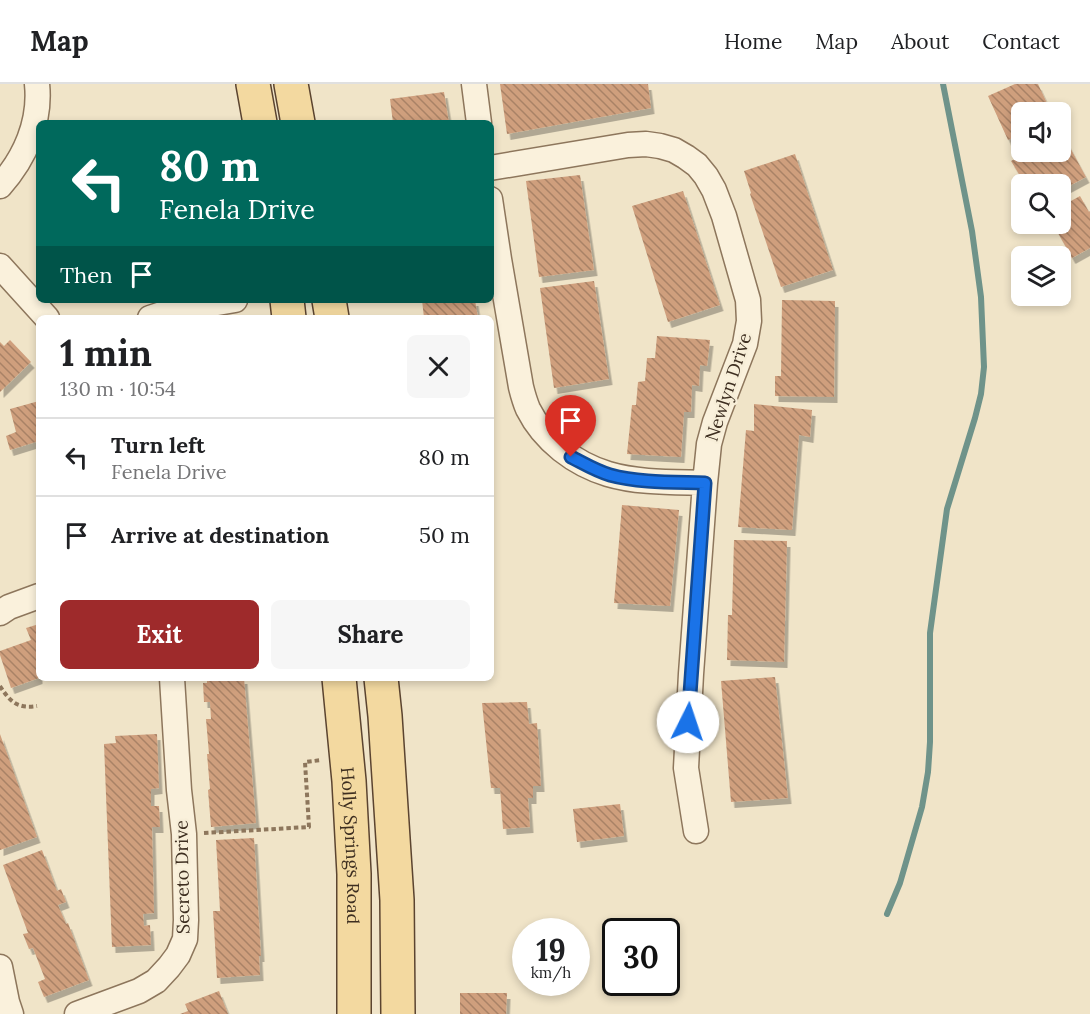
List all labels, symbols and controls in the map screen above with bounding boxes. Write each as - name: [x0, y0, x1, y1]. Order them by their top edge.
- text: Map: [30, 23, 89, 59]
- text: Home: [724, 28, 782, 55]
- text: Map: [815, 28, 858, 55]
- text: About: [891, 28, 949, 55]
- text: Contact: [982, 28, 1060, 55]
- map controls: [1011, 102, 1071, 306]
- button: sound: [1011, 102, 1071, 162]
- text: 80 m: [159, 139, 259, 193]
- icon: left: [60, 144, 138, 222]
- button: search: [1011, 174, 1071, 234]
- text: Fenela Drive: [159, 192, 315, 226]
- button: layers: [1011, 246, 1071, 306]
- icon: arrive: [125, 258, 158, 291]
- text: Then: [60, 261, 113, 289]
- text: 1 min: [60, 330, 152, 376]
- street label: Newlyn Drive: [700, 330, 756, 444]
- button: close: [407, 335, 470, 398]
- text: 130 m · 10:54: [60, 376, 176, 401]
- pin: [545, 395, 596, 457]
- icon: arrive: [554, 404, 587, 437]
- text: Turn left: [111, 431, 205, 459]
- icon: left: [60, 441, 93, 474]
- text: 80 m: [419, 443, 470, 471]
- text: Fenela Drive: [111, 459, 227, 484]
- icon: arrive: [60, 519, 93, 552]
- text: Arrive at destination: [111, 521, 329, 549]
- text: 50 m: [419, 521, 470, 549]
- button: Exit: [60, 600, 259, 669]
- button: Share: [271, 600, 470, 669]
- position arrow: [656, 690, 720, 754]
- street label: Holly Springs Road: [336, 766, 366, 924]
- street label: Secreto Drive: [170, 820, 194, 934]
- speed limit sign: 30: [602, 918, 680, 996]
- text: 19: [536, 931, 566, 969]
- text: km/h: [531, 963, 571, 982]

